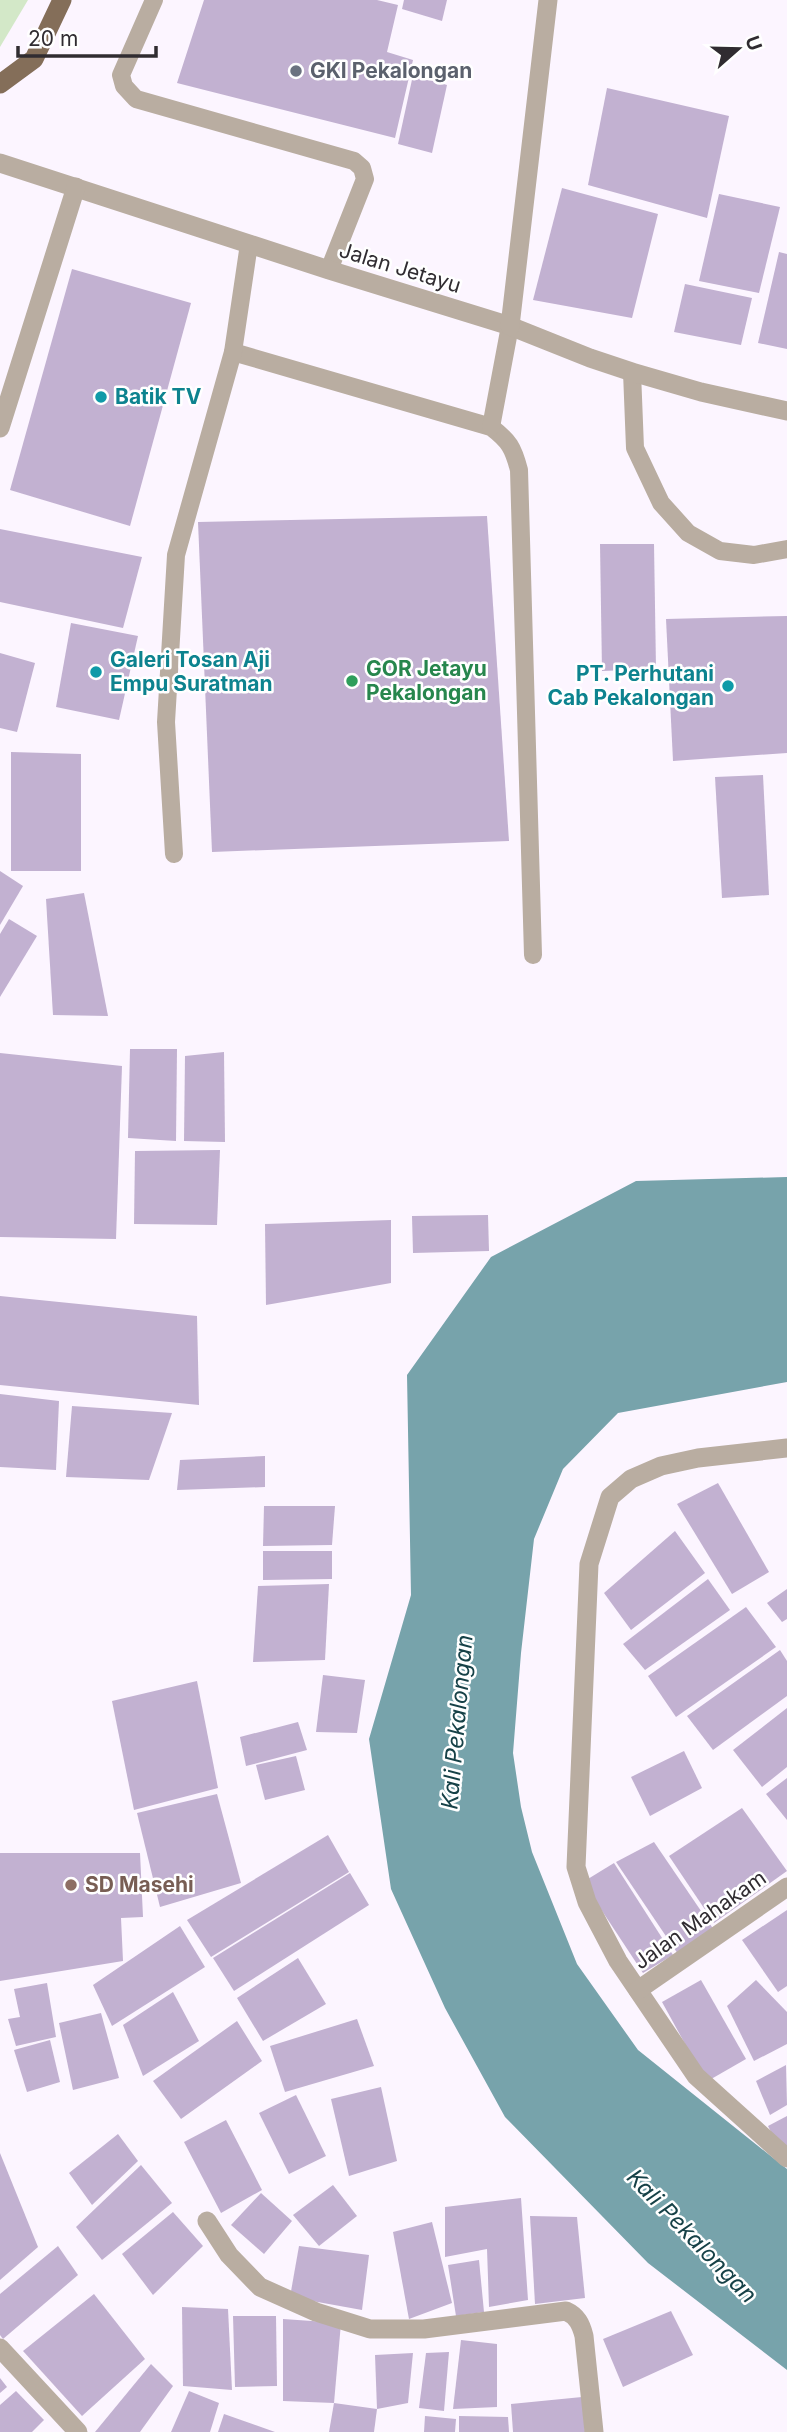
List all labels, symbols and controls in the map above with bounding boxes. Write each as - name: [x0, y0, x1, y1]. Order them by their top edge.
- scale bar: [18, 14, 156, 58]
- north arrow: [703, 14, 773, 84]
- text: 20 m: [28, 26, 78, 51]
- text: U: [740, 33, 767, 54]
- place label: GKI Pekalongan: [310, 58, 472, 83]
- marker: GKI Pekalongan: [288, 63, 304, 79]
- street label: Jalan Jetayu: [336, 237, 464, 298]
- place label: Batik TV: [115, 384, 202, 409]
- marker: Batik TV: [93, 389, 109, 405]
- place label: Galeri Tosan Aji Empu Suratman: [110, 647, 273, 696]
- place label: GOR Jetayu Pekalongan: [366, 656, 487, 705]
- place label: PT. Perhutani Cab Pekalongan: [548, 661, 714, 710]
- marker: Galeri Tosan Aji Empu Suratman: [88, 664, 104, 680]
- marker: GOR Jetayu Pekalongan: [344, 673, 360, 689]
- marker: PT. Perhutani Cab Pekalongan: [720, 678, 736, 694]
- water label: Kali Pekalongan: [435, 1634, 479, 1810]
- street label: Jalan Mahakam: [629, 1865, 771, 1974]
- place label: SD Masehi: [85, 1872, 194, 1897]
- marker: SD Masehi: [63, 1877, 79, 1893]
- water label: Kali Pekalongan: [621, 2163, 763, 2309]

